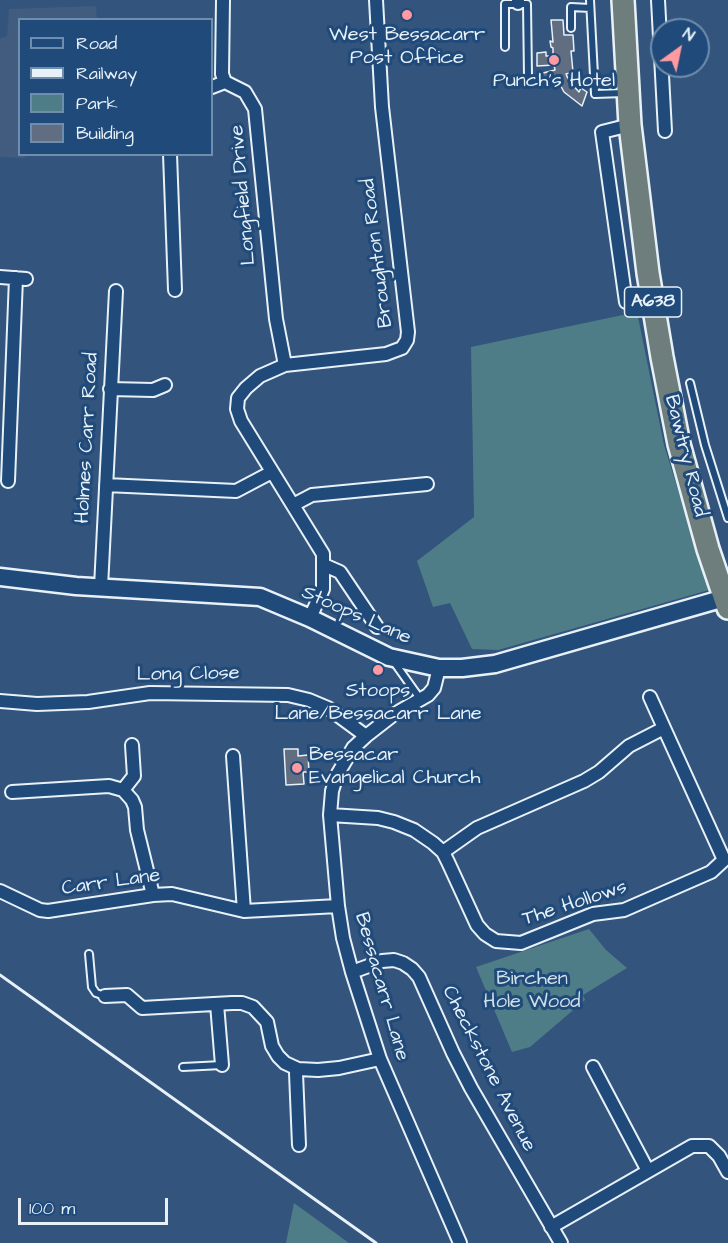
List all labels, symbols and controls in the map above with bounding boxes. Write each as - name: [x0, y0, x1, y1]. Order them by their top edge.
- marker: West Bessacarr Post Office: [400, 8, 414, 22]
- legend: [18, 18, 213, 156]
- north arrow: [650, 18, 710, 78]
- text: N: [679, 23, 699, 47]
- place label: West Bessacarr Post Office: [329, 24, 485, 71]
- text: Road: [76, 31, 117, 56]
- marker: Punch's Hotel: [547, 53, 561, 67]
- text: Railway: [76, 61, 137, 86]
- place label: Punch's Hotel: [493, 70, 615, 94]
- text: Park: [76, 91, 118, 116]
- text: Building: [76, 121, 134, 146]
- street label: Longfield Drive: [226, 124, 262, 266]
- street label: Broughton Road: [357, 177, 399, 329]
- road number: A638: [624, 287, 682, 317]
- street label: Holmes Carr Road: [72, 352, 104, 524]
- street label: Bawtry Road: [658, 393, 712, 519]
- street label: Stoops Lane: [297, 581, 415, 651]
- street label: Long Close: [136, 662, 240, 688]
- marker: Stoops Lane/Bessacarr Lane: [371, 663, 385, 677]
- place label: Stoops Lane/Bessacarr Lane: [275, 680, 481, 727]
- place label: Bessacar Evangelical Church: [309, 744, 480, 791]
- marker: Bessacar Evangelical Church: [290, 761, 304, 775]
- street label: Carr Lane: [60, 864, 162, 902]
- street label: The Hollows: [520, 876, 630, 932]
- street label: Bessacarr Lane: [348, 910, 414, 1064]
- park label: Birchen Hole Wood: [484, 968, 580, 1015]
- street label: Checkstone Avenue: [436, 982, 540, 1156]
- scale bar: [21, 1186, 171, 1224]
- text: 100 m: [29, 1196, 75, 1221]

